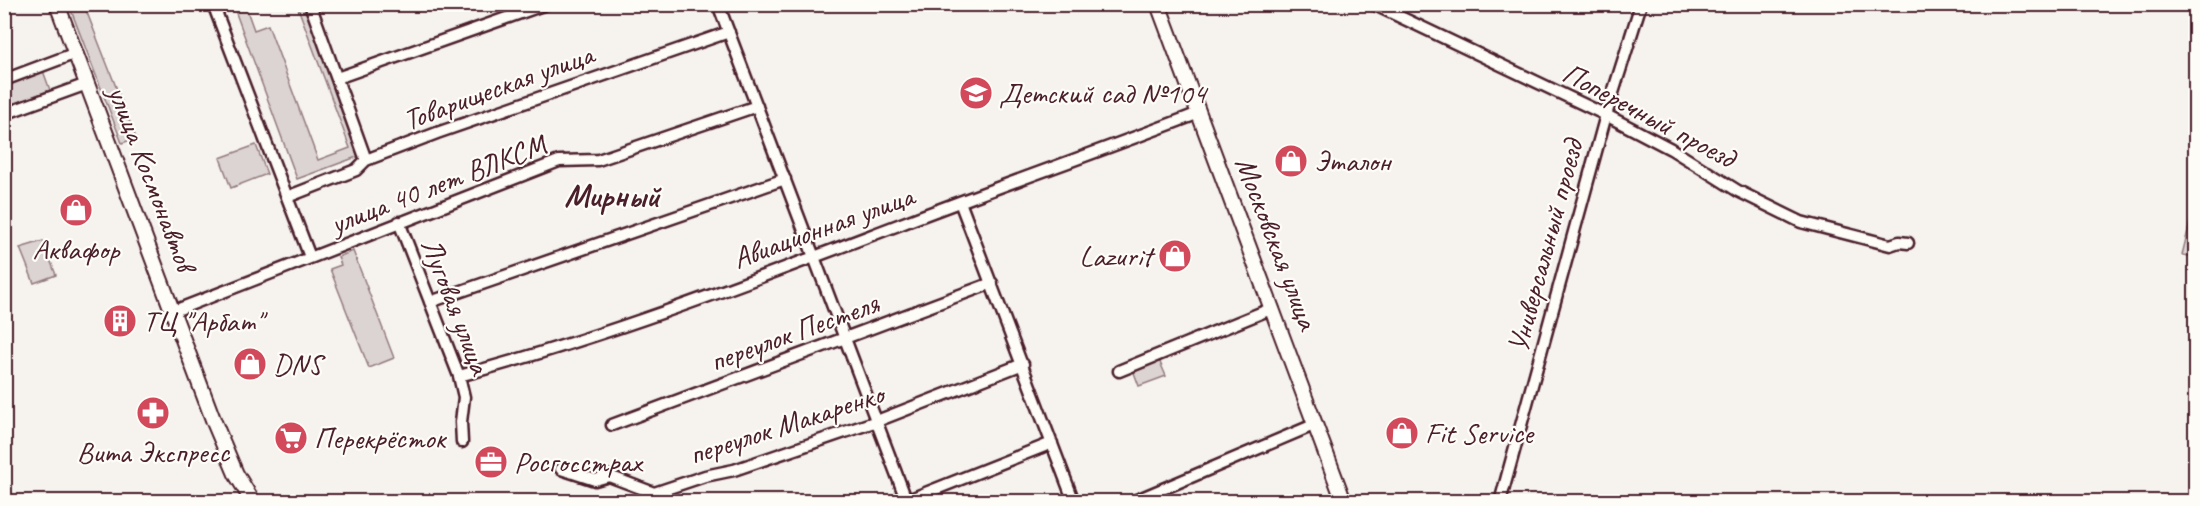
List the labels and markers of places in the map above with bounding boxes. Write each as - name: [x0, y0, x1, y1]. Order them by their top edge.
- place label: Детский сад №104: [999, 74, 1209, 112]
- school or university icon: Детский сад №104: [958, 75, 994, 111]
- place label: Эталон: [1314, 142, 1393, 180]
- shop icon: Эталон: [1273, 143, 1309, 179]
- shop icon: Аквафор: [58, 192, 94, 228]
- place label: Аквафор: [33, 230, 121, 268]
- place label: Lazurit: [1079, 237, 1156, 275]
- shop icon: Lazurit: [1157, 238, 1193, 274]
- place label: ТЦ "Арбат": [143, 302, 268, 340]
- building icon: ТЦ "Арбат": [102, 303, 138, 339]
- place label: DNS: [273, 345, 326, 383]
- shop icon: DNS: [232, 346, 268, 382]
- pharmacy icon: Вита Экспресс: [135, 395, 171, 431]
- place label: Fit Service: [1425, 414, 1535, 452]
- shop icon: Fit Service: [1384, 415, 1420, 451]
- place label: Перекрёсток: [314, 419, 448, 457]
- supermarket icon: Перекрёсток: [273, 420, 309, 456]
- place label: Вита Экспресс: [77, 433, 231, 471]
- place label: Росгосстрах: [514, 443, 644, 481]
- office icon: Росгосстрах: [473, 444, 509, 480]

